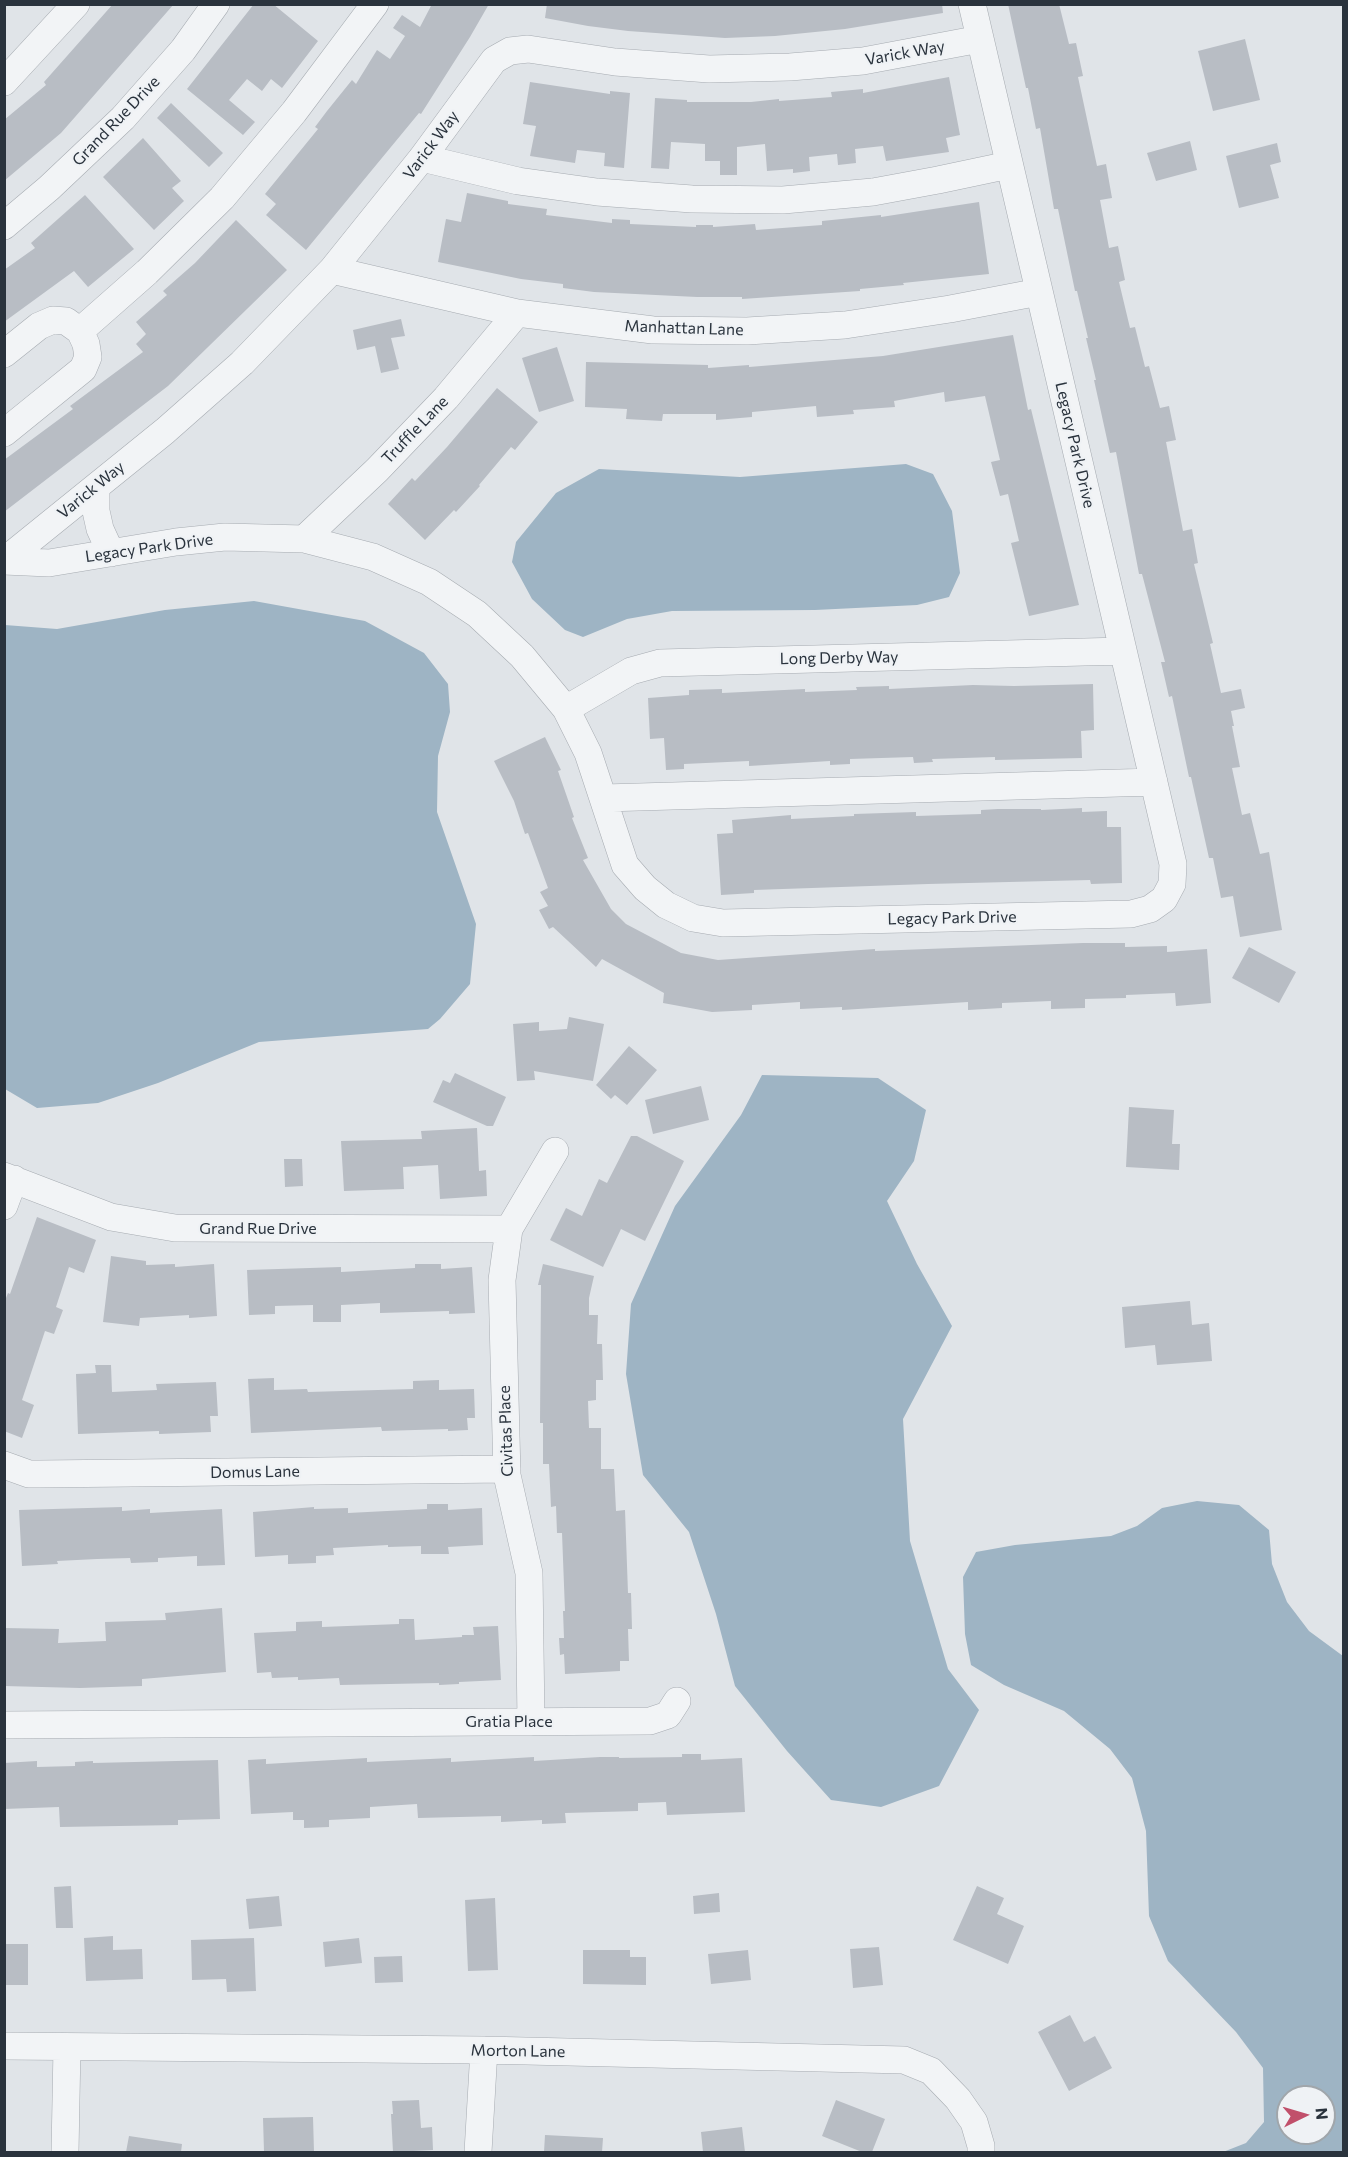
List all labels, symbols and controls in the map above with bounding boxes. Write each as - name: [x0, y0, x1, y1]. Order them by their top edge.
- street label: Varick Way: [864, 37, 946, 69]
- street label: Grand Rue Drive: [68, 72, 164, 170]
- street label: Varick Way: [399, 107, 463, 183]
- street label: Manhattan Lane: [624, 316, 744, 340]
- street label: Legacy Park Drive: [1051, 380, 1099, 510]
- street label: Truffle Lane: [378, 392, 452, 468]
- street label: Varick Way: [54, 457, 128, 523]
- street label: Legacy Park Drive: [84, 530, 214, 566]
- street label: Long Derby Way: [779, 647, 899, 669]
- street label: Legacy Park Drive: [887, 907, 1017, 929]
- street label: Grand Rue Drive: [199, 1219, 317, 1239]
- street label: Civitas Place: [495, 1385, 517, 1477]
- street label: Domus Lane: [210, 1462, 300, 1482]
- street label: Gratia Place: [465, 1712, 553, 1732]
- street label: Morton Lane: [471, 2041, 565, 2061]
- north arrow: [1276, 2085, 1336, 2145]
- text: N: [1312, 2107, 1332, 2120]

